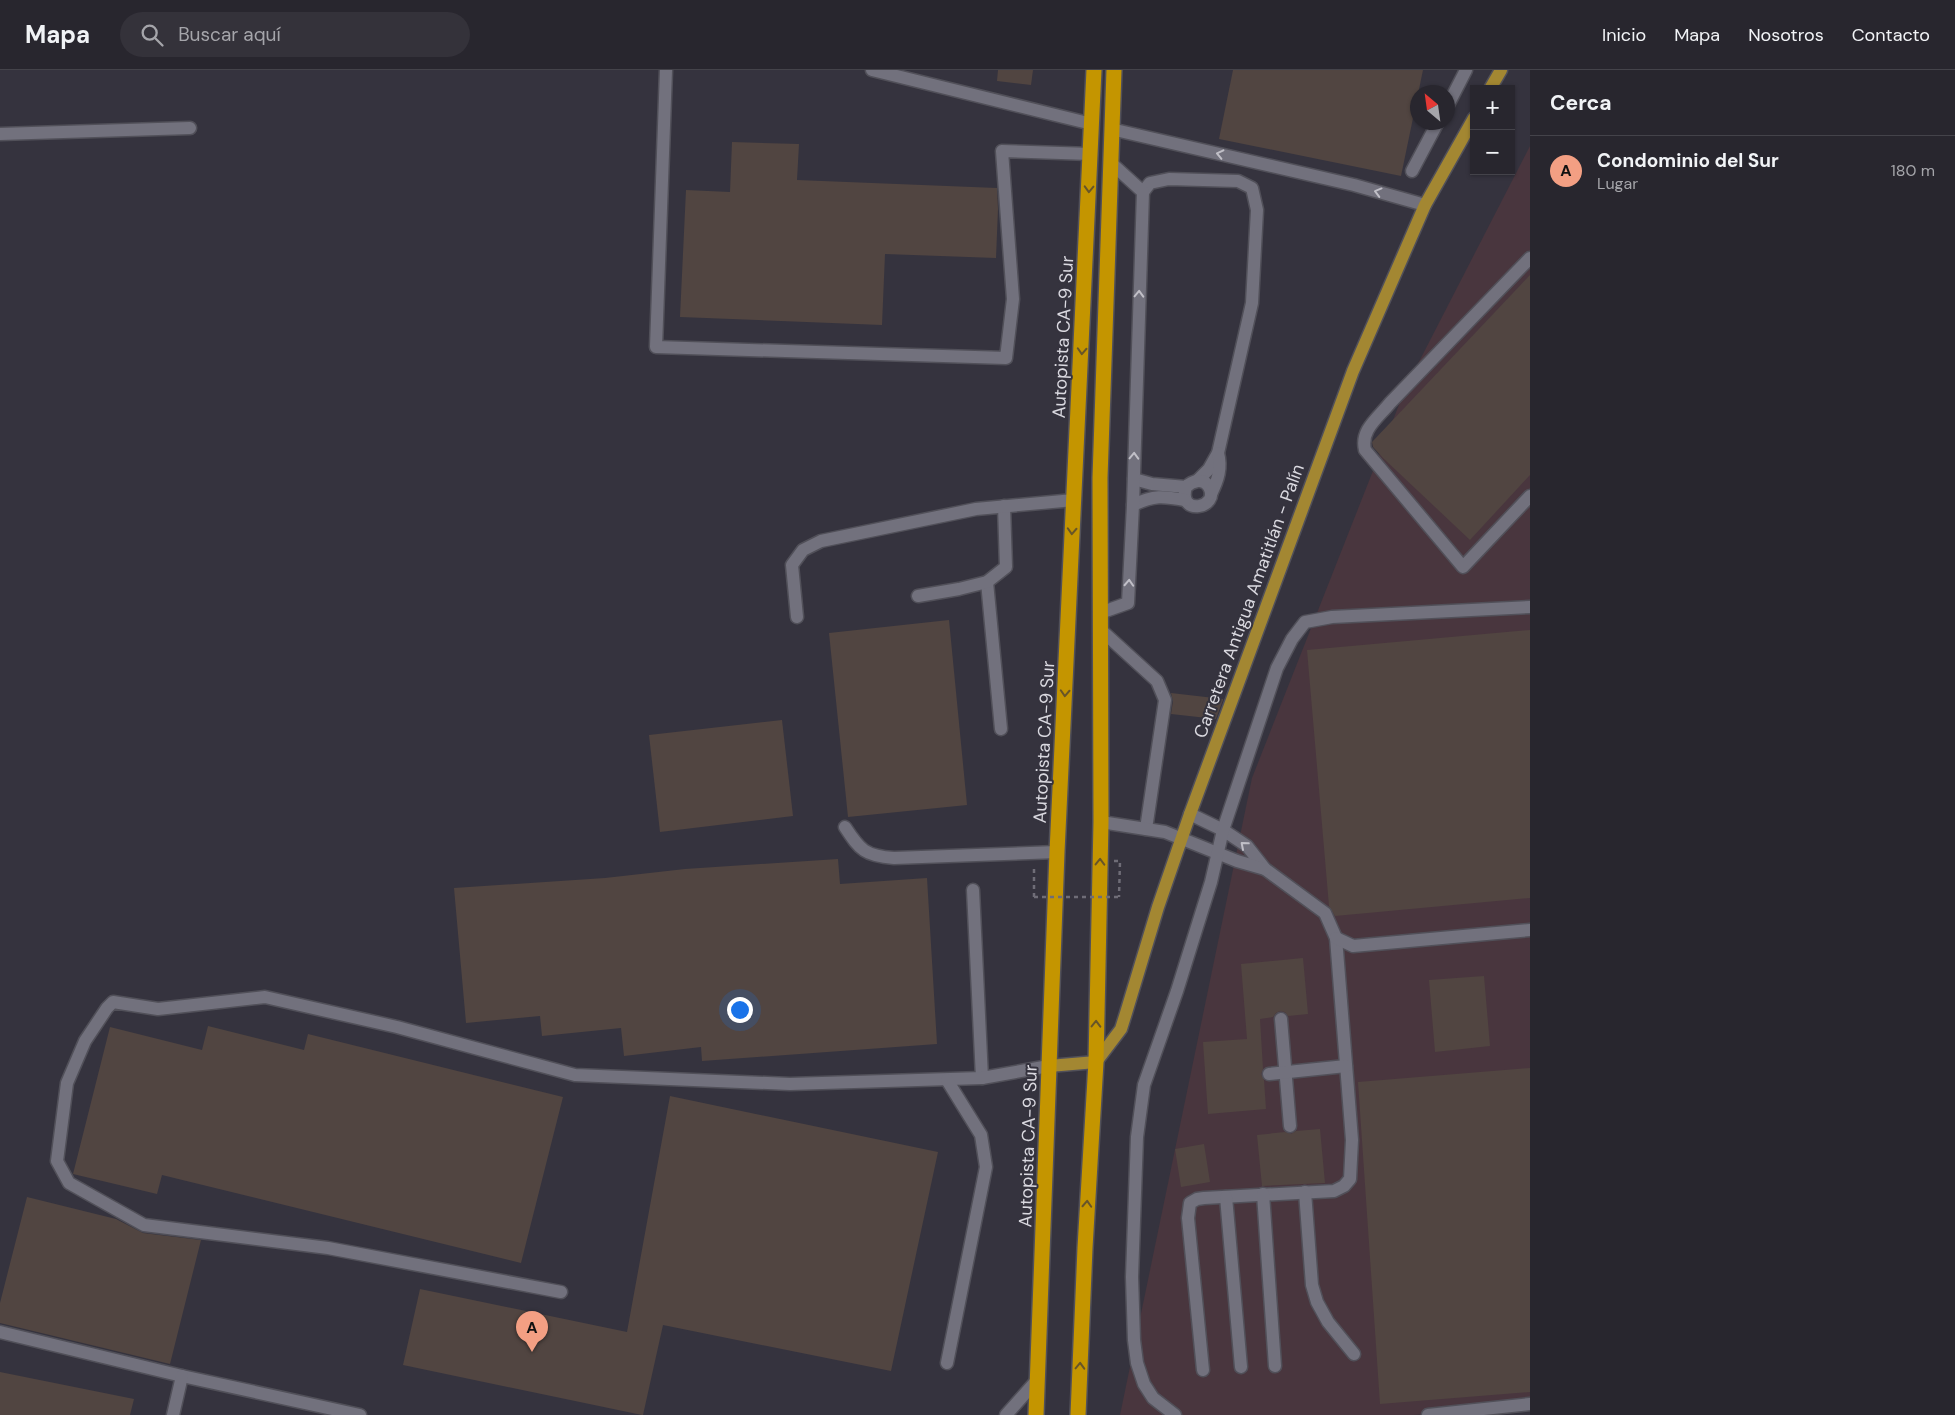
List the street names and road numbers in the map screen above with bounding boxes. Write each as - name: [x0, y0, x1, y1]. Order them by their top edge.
- street label: Autopista CA-9 Sur: [1047, 255, 1079, 419]
- street label: Carretera Antigua Amatitlán - Palín: [1188, 461, 1310, 741]
- street label: Autopista CA-9 Sur: [1028, 660, 1060, 824]
- street label: Autopista CA-9 Sur: [1013, 1064, 1043, 1228]

